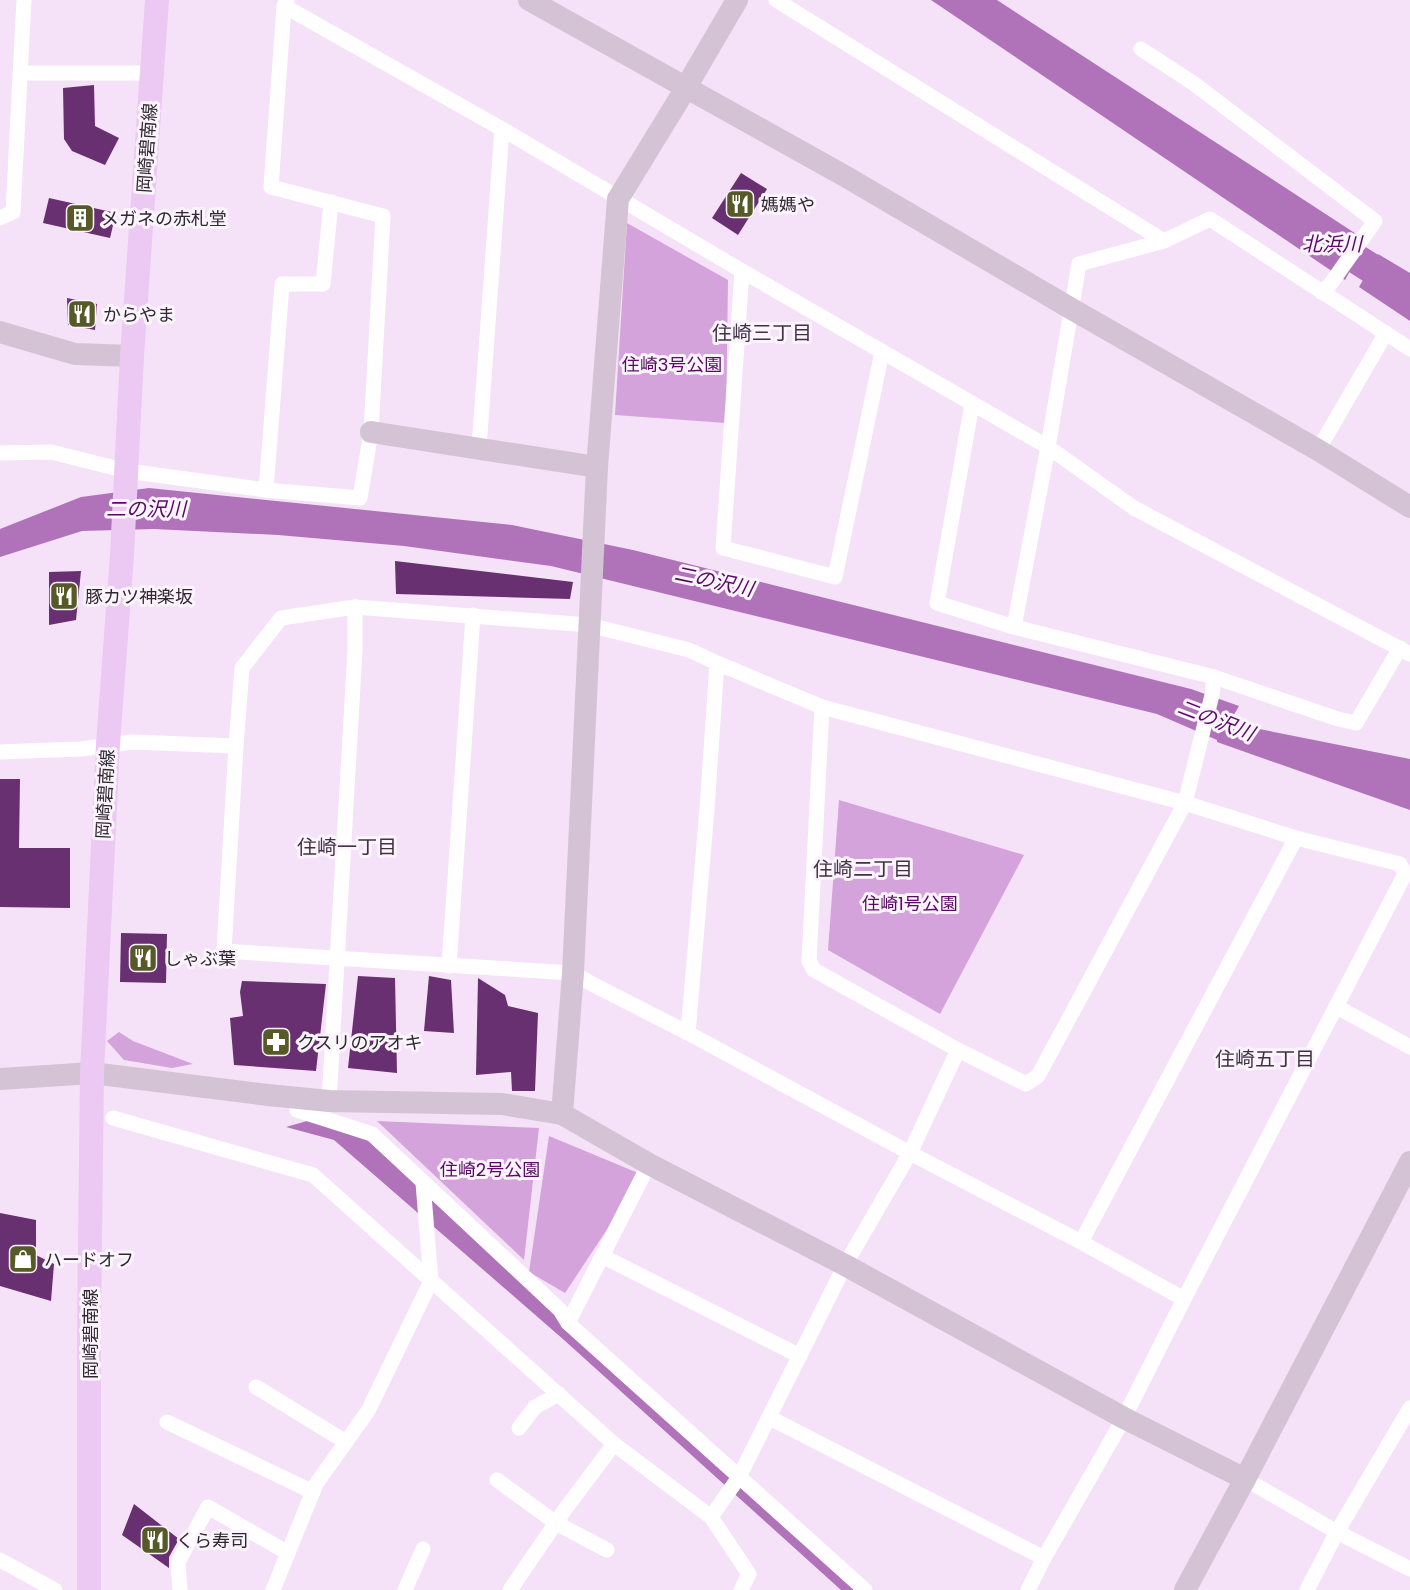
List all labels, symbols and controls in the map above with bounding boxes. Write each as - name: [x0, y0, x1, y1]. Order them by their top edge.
- street label: 岡崎碧南線: [131, 102, 163, 194]
- restaurant icon: 媽媽や: [724, 188, 756, 220]
- place label: 媽媽や: [761, 192, 815, 217]
- building icon: メガネの赤札堂: [64, 202, 96, 234]
- place label: メガネの赤札堂: [101, 206, 227, 231]
- water label: 北浜川: [1302, 230, 1364, 258]
- restaurant icon: からやま: [66, 298, 98, 330]
- place label: からやま: [103, 302, 175, 327]
- district label: 住崎三丁目: [712, 319, 812, 347]
- park label: 住崎3号公園: [622, 352, 722, 377]
- water label: 二の沢川: [106, 495, 188, 523]
- water label: 二の沢川: [672, 559, 758, 603]
- restaurant icon: 豚カツ神楽坂: [48, 580, 80, 612]
- place label: 豚カツ神楽坂: [85, 584, 193, 609]
- water label: 二の沢川: [1174, 693, 1260, 748]
- street label: 岡崎碧南線: [90, 748, 120, 840]
- district label: 住崎一丁目: [297, 833, 397, 861]
- district label: 住崎二丁目: [813, 855, 913, 883]
- park label: 住崎1号公園: [862, 891, 958, 916]
- restaurant icon: しゃぶ葉: [127, 942, 159, 974]
- place label: しゃぶ葉: [164, 946, 236, 971]
- pharmacy icon: クスリのアオキ: [260, 1026, 292, 1058]
- place label: クスリのアオキ: [297, 1030, 422, 1055]
- district label: 住崎五丁目: [1215, 1045, 1315, 1073]
- park label: 住崎2号公園: [440, 1157, 540, 1182]
- shop icon: ハードオフ: [7, 1243, 39, 1275]
- place label: ハードオフ: [44, 1247, 134, 1272]
- street label: 岡崎碧南線: [78, 1289, 103, 1379]
- restaurant icon: くら寿司: [139, 1524, 171, 1556]
- place label: くら寿司: [176, 1528, 248, 1553]

